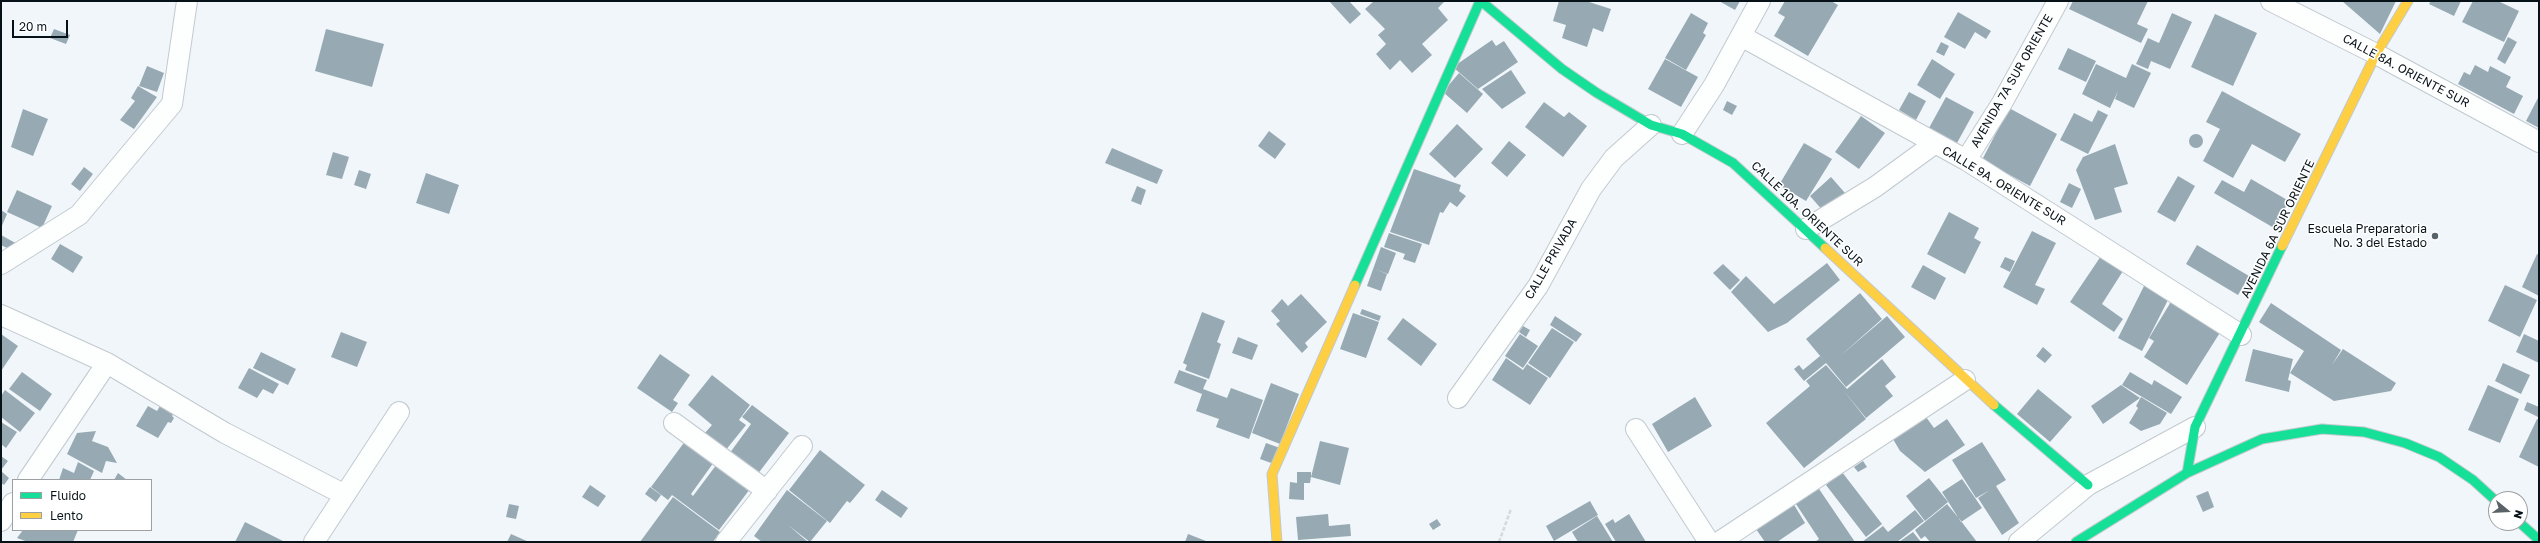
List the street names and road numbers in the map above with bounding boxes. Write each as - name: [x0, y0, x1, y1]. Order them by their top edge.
- street label: AVENIDA 7A SUR ORIENTE: [1968, 12, 2056, 150]
- street label: CALLE 8A. ORIENTE SUR: [2340, 31, 2472, 111]
- street label: CALLE 9A. ORIENTE SUR: [1940, 143, 2068, 229]
- street label: AVENIDA 6A SUR ORIENTE: [2238, 157, 2318, 301]
- street label: CALLE 10A. ORIENTE SUR: [1748, 158, 1866, 270]
- street label: CALLE PRIVADA: [1522, 216, 1580, 302]

